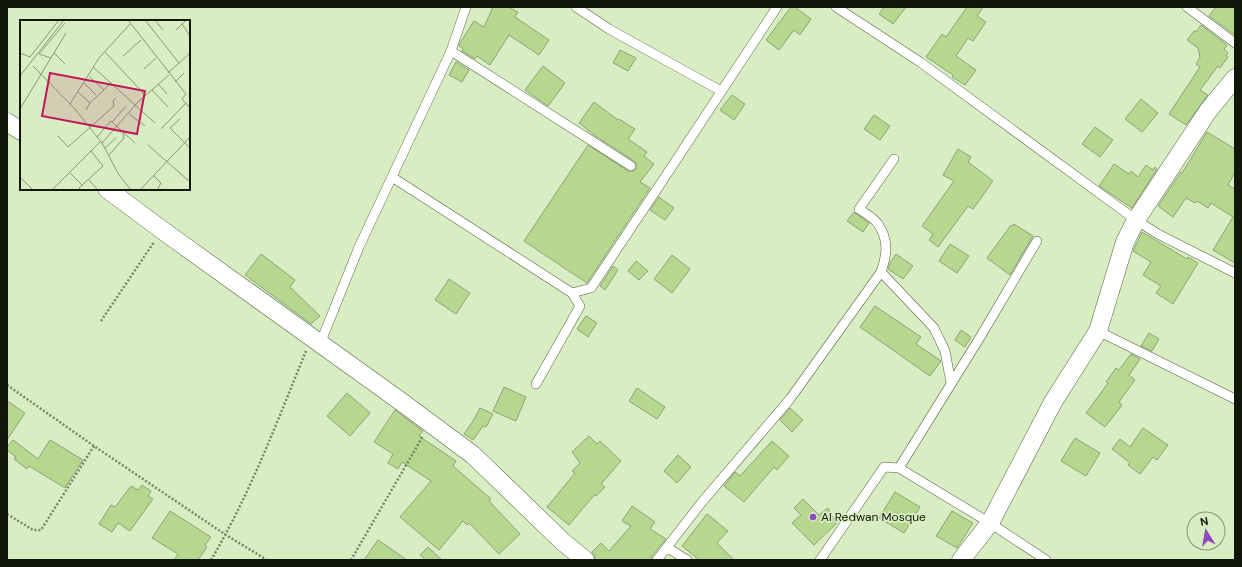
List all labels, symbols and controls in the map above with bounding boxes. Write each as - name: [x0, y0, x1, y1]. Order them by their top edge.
- inset map: [20, 20, 190, 190]
- place label: Al Redwan Mosque: [821, 509, 926, 525]
- north arrow: [1186, 511, 1226, 551]
- marker: Al Redwan Mosque: [808, 512, 818, 522]
- text: N: [1199, 514, 1209, 529]

